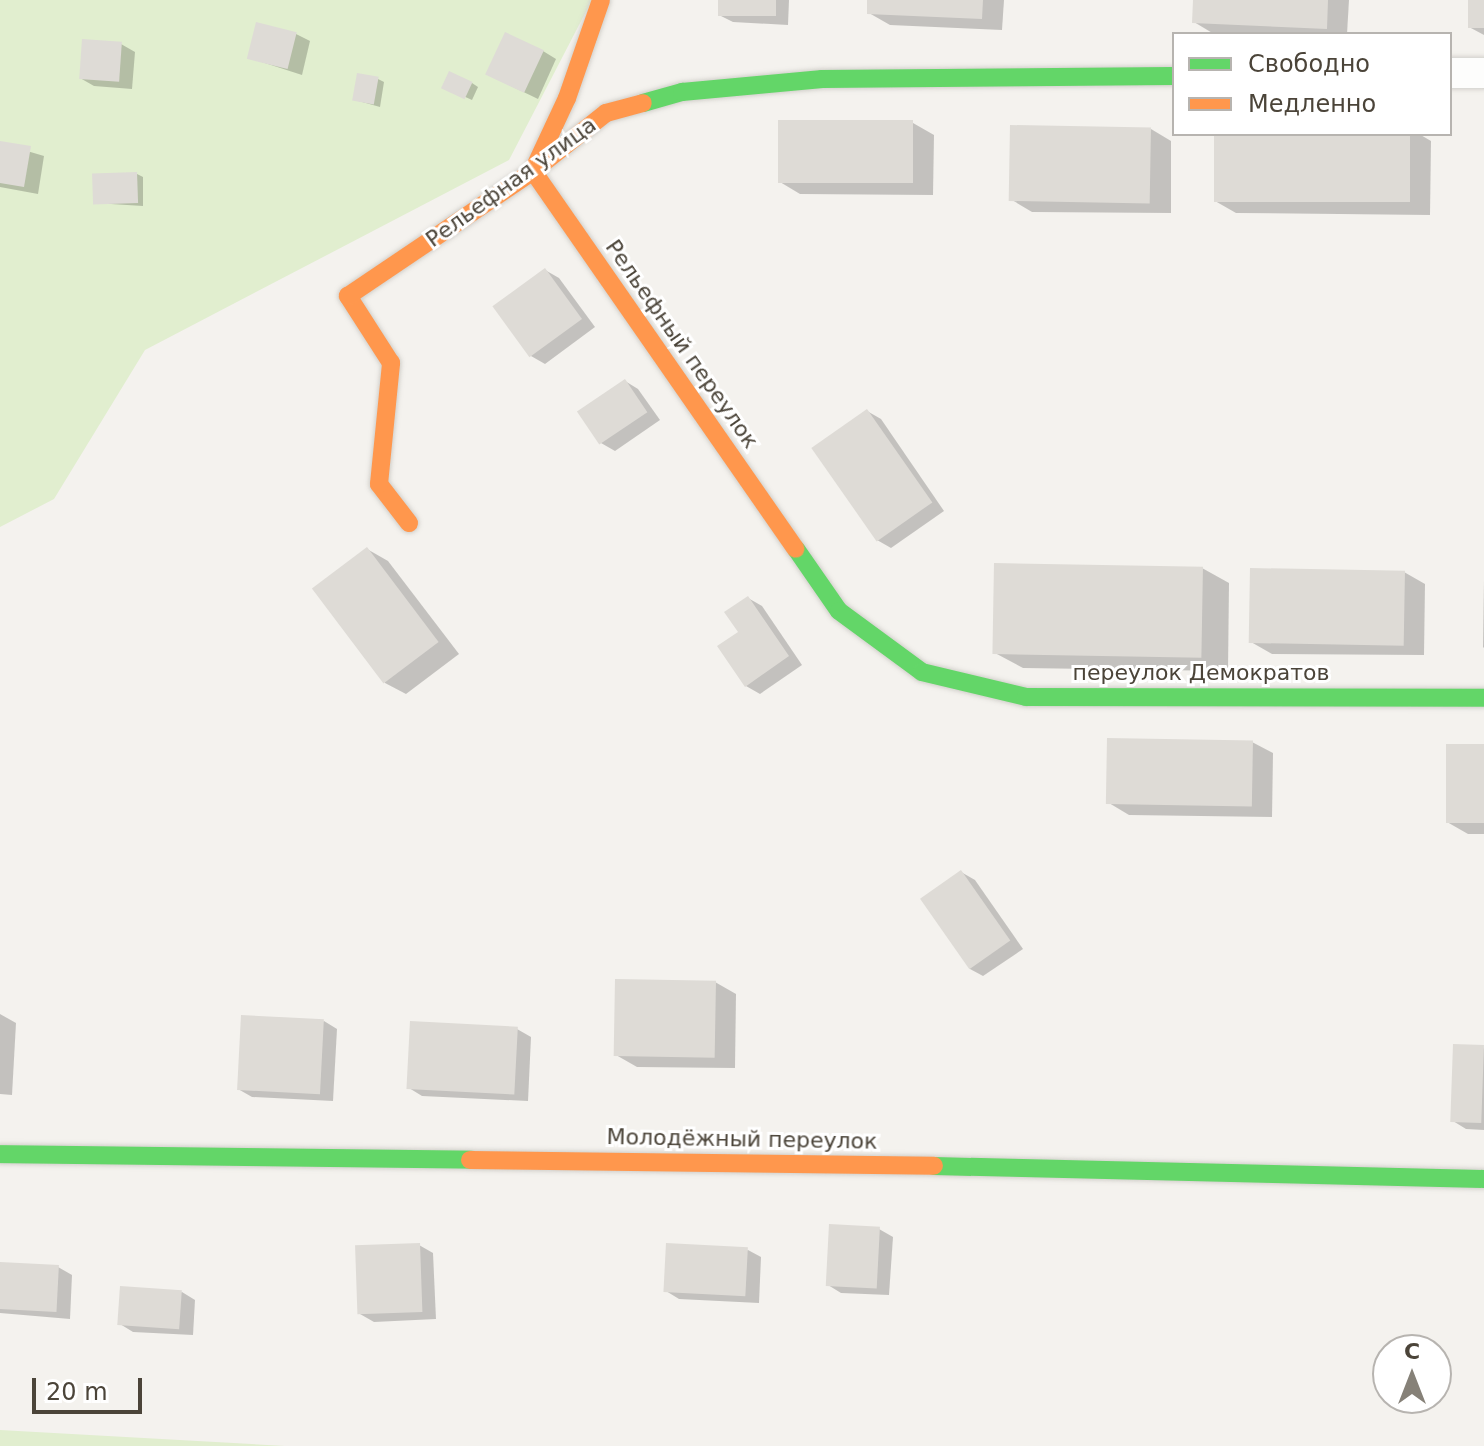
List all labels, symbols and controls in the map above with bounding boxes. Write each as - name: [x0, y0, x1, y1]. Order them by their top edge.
- legend: [1172, 32, 1452, 136]
- text: Свободно: [1248, 50, 1370, 78]
- text: Медленно: [1248, 90, 1376, 118]
- street label: Рельефная улица: [421, 111, 601, 253]
- street label: Рельефный переулок: [600, 235, 764, 453]
- street label: переулок Демократов: [1073, 660, 1329, 686]
- street label: Молодёжный переулок: [606, 1123, 878, 1155]
- north arrow: [1372, 1334, 1452, 1414]
- text: С: [1404, 1339, 1420, 1364]
- scale bar: [36, 1362, 146, 1412]
- text: 20 m: [46, 1378, 108, 1406]

